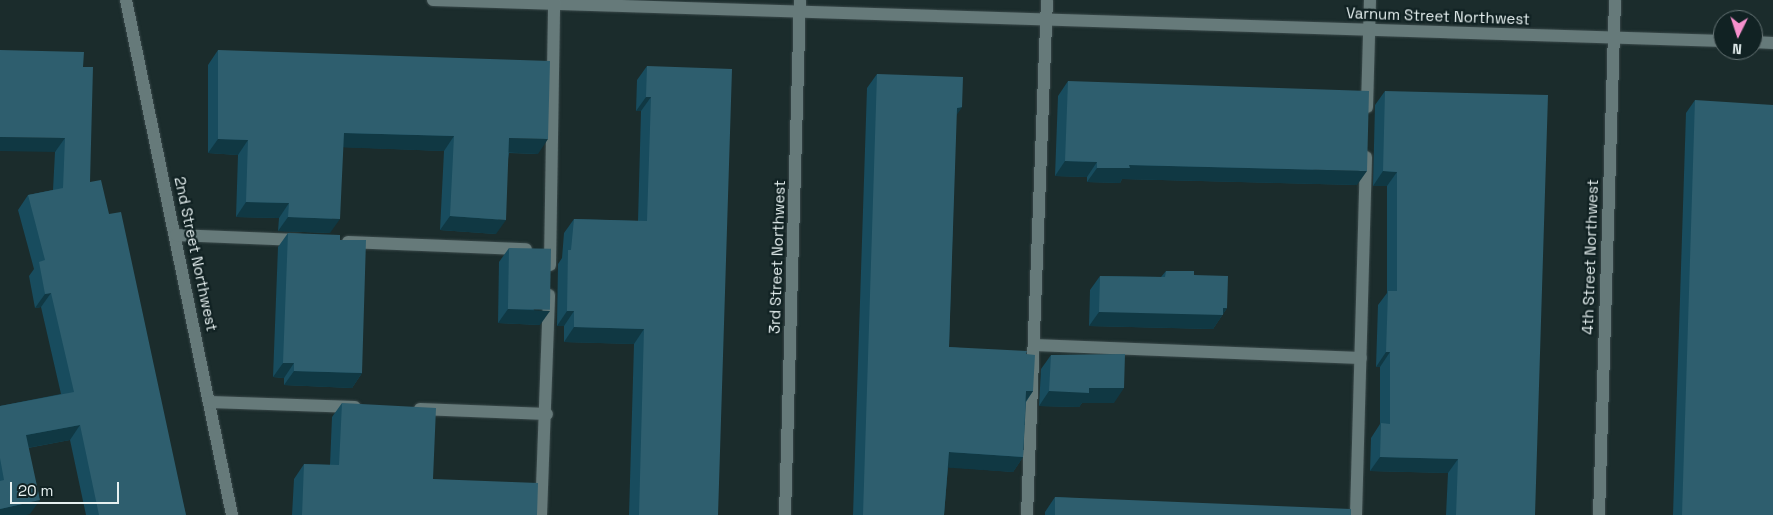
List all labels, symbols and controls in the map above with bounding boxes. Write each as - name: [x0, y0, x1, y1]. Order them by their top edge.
- street label: Varnum Street Northwest: [1346, 4, 1530, 28]
- north arrow: [1713, 10, 1763, 60]
- text: N: [1732, 40, 1742, 58]
- street label: 2nd Street Northwest: [171, 175, 221, 333]
- street label: 4th Street Northwest: [1578, 179, 1602, 335]
- street label: 3rd Street Northwest: [765, 180, 789, 334]
- scale bar: [12, 472, 121, 504]
- text: 20 m: [18, 481, 53, 500]

